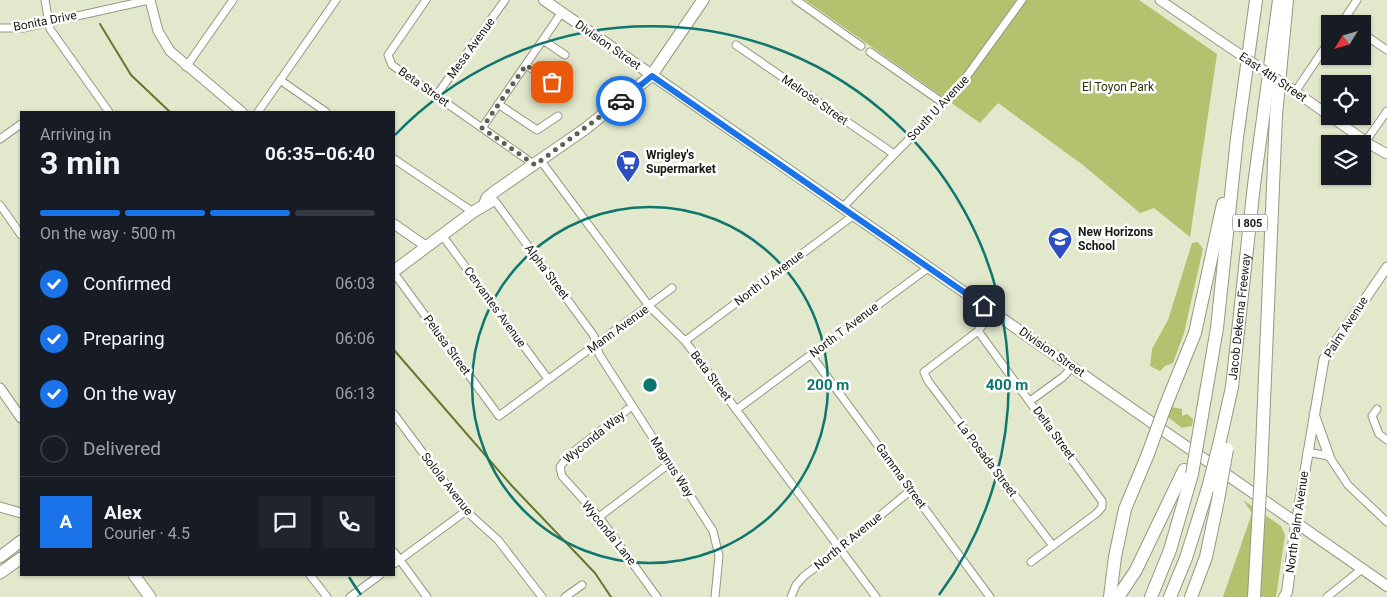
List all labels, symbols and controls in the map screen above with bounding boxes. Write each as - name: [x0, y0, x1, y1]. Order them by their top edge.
- street label: Bonita Drive: [12, 8, 78, 34]
- street label: Mesa Avenue: [444, 15, 498, 81]
- north arrow: [1321, 15, 1371, 65]
- map controls: [1321, 15, 1371, 185]
- street label: Division Street: [573, 17, 644, 73]
- street label: East 4th Street: [1237, 49, 1309, 105]
- pin: [531, 61, 573, 103]
- street label: Beta Street: [396, 64, 452, 110]
- icon: bag: [538, 68, 566, 96]
- street label: Melrose Street: [779, 72, 851, 128]
- street label: South U Avenue: [904, 72, 972, 144]
- button: locate: [1321, 75, 1371, 125]
- courier: [596, 76, 646, 126]
- park label: El Toyon Park: [1082, 80, 1155, 94]
- icon: car: [607, 87, 635, 115]
- text: Arriving in: [40, 125, 111, 144]
- button: layers: [1321, 135, 1371, 185]
- text: 06:35–06:40: [265, 142, 375, 165]
- text: 3 min: [40, 144, 120, 182]
- place label: Wrigley's Supermarket: [646, 148, 716, 176]
- supermarket icon: Wrigley's Supermarket: [615, 149, 641, 183]
- road number: I 805: [1232, 214, 1268, 232]
- text: On the way · 500 m: [40, 224, 176, 243]
- place label: New Horizons School: [1078, 225, 1153, 253]
- school or university icon: New Horizons School: [1047, 226, 1073, 260]
- street label: Alpha Street: [522, 242, 572, 302]
- street label: North U Avenue: [732, 247, 806, 309]
- street label: Jacob Dekema Freeway: [1226, 253, 1254, 381]
- street label: Cervantes Avenue: [461, 264, 529, 350]
- icon: check: [40, 270, 68, 298]
- text: Confirmed: [83, 272, 171, 295]
- text: 06:03: [335, 274, 375, 293]
- pin: [963, 285, 1005, 327]
- icon: home: [970, 292, 998, 320]
- street label: Palm Avenue: [1321, 294, 1371, 360]
- street label: North T Avenue: [807, 300, 881, 360]
- street label: Mann Avenue: [585, 302, 651, 356]
- street label: Pelusa Street: [421, 312, 473, 378]
- street label: Division Street: [1017, 324, 1088, 380]
- icon: check: [40, 325, 68, 353]
- text: Preparing: [83, 327, 165, 350]
- text: 06:06: [335, 329, 375, 348]
- street label: Beta Street: [688, 348, 734, 404]
- centre of rings: [641, 376, 659, 394]
- text: 200 m: [807, 376, 849, 394]
- text: 400 m: [986, 376, 1028, 394]
- icon: check: [40, 380, 68, 408]
- text: On the way: [83, 382, 176, 405]
- text: 06:13: [335, 384, 375, 403]
- street label: Delta Street: [1030, 404, 1078, 462]
- street label: Wyconda Way: [561, 408, 628, 466]
- street label: La Posada Street: [954, 418, 1020, 500]
- street label: Magnus Way: [647, 434, 697, 500]
- text: Delivered: [83, 437, 161, 460]
- street label: Gamma Street: [873, 441, 929, 511]
- street label: Solola Avenue: [418, 450, 476, 518]
- street label: North Palm Avenue: [1283, 470, 1311, 574]
- button: chat: [259, 496, 311, 548]
- button: phone: [323, 496, 375, 548]
- street label: Wyconda Lane: [579, 498, 639, 568]
- text: Alex: [104, 501, 142, 524]
- street label: North R Avenue: [811, 509, 885, 573]
- text: A: [60, 510, 72, 533]
- text: Courier · 4.5: [104, 524, 190, 543]

